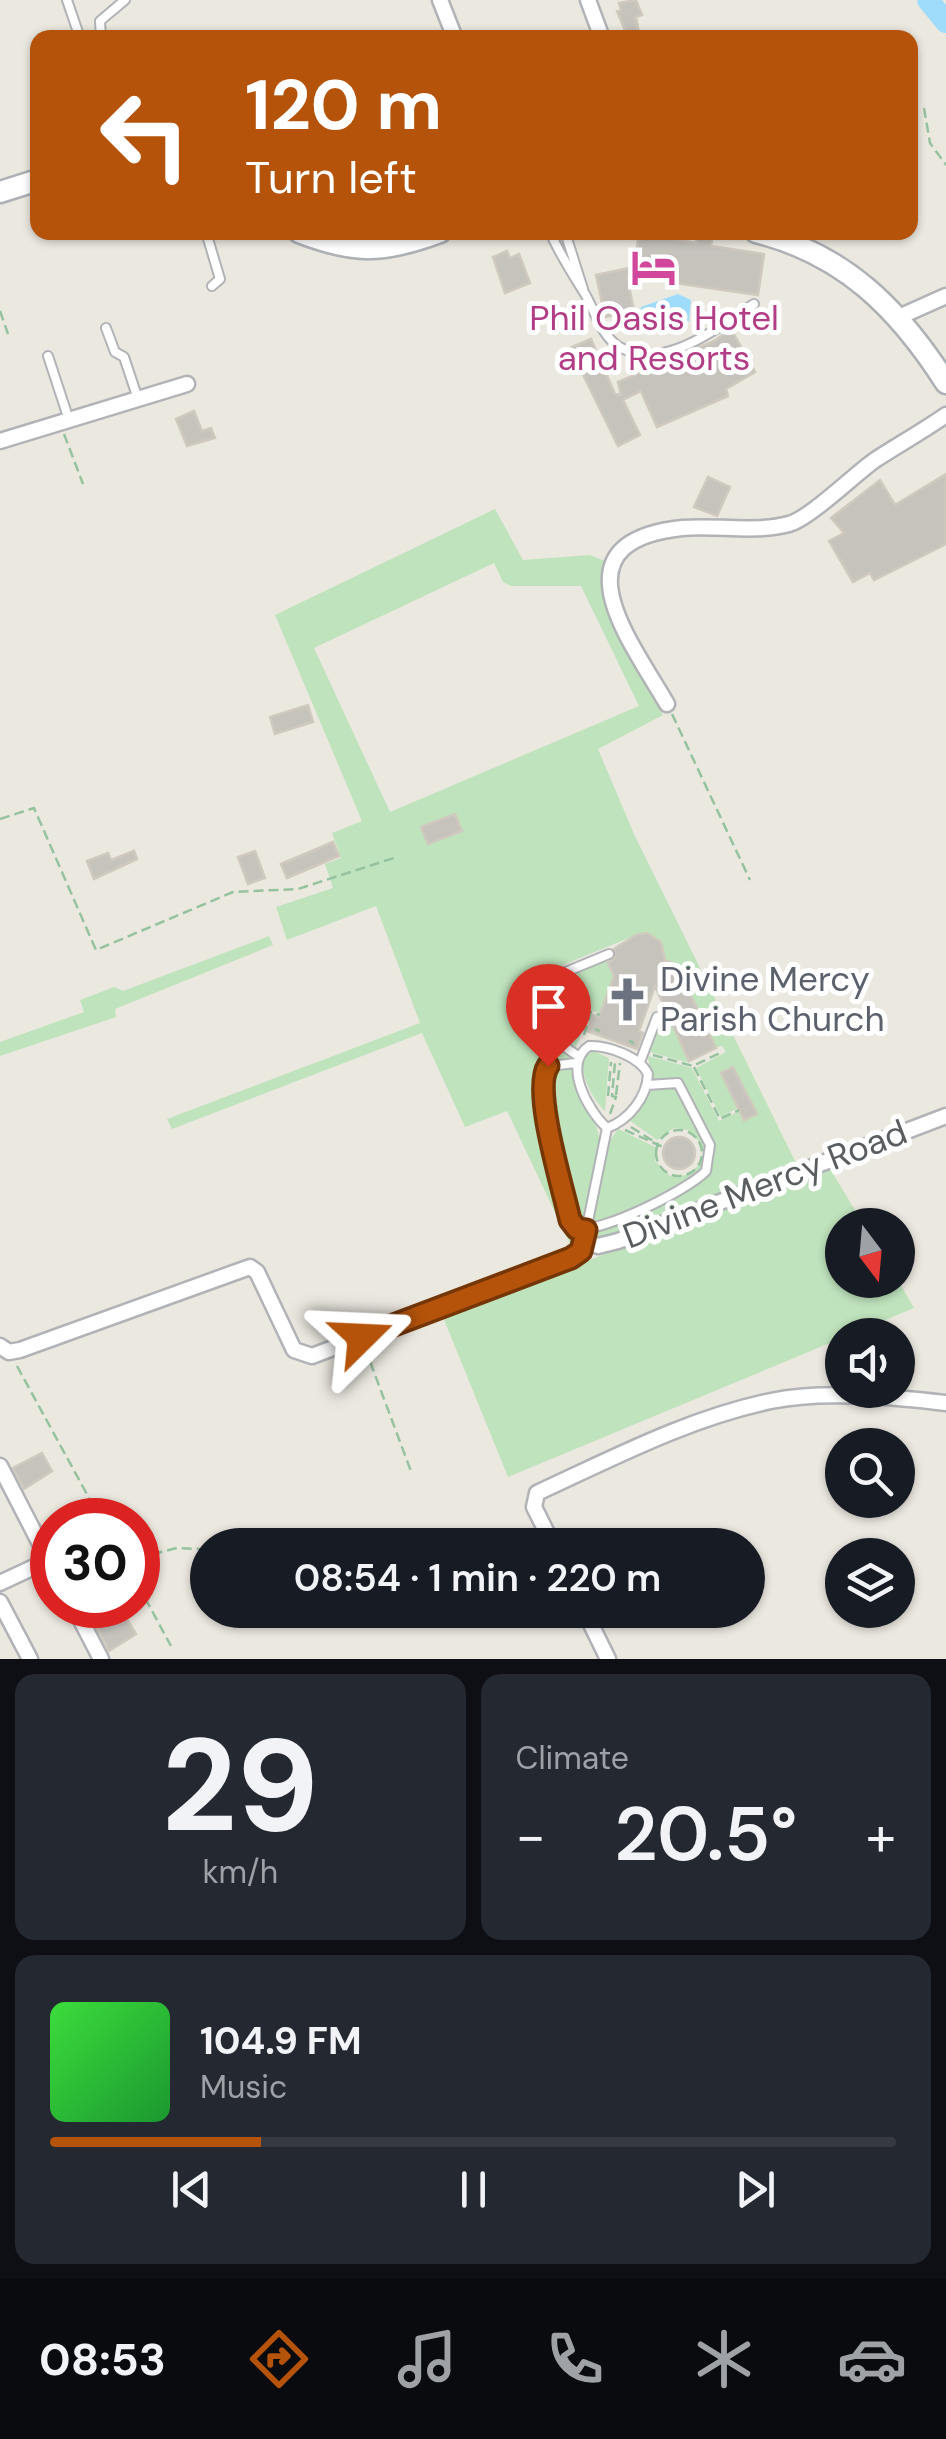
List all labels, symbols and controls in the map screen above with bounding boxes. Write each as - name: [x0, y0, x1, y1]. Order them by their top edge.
- text: 120 m: [245, 60, 442, 151]
- icon: left: [80, 70, 210, 200]
- text: Turn left: [245, 148, 417, 207]
- hotel icon: Phil Oasis Hotel and Resorts: [630, 244, 678, 292]
- place label: Phil Oasis Hotel and Resorts: [529, 295, 779, 381]
- place label: Divine Mercy Parish Church: [660, 956, 885, 1042]
- pin: [506, 964, 591, 1067]
- church icon: Divine Mercy Parish Church: [603, 975, 651, 1023]
- icon: arrive: [521, 979, 576, 1034]
- street label: Divine Mercy Road: [616, 1109, 914, 1259]
- north arrow: [825, 1208, 915, 1298]
- map controls: [825, 1208, 915, 1628]
- position arrow: [310, 1285, 414, 1389]
- button: sound: [825, 1318, 915, 1408]
- button: search: [825, 1428, 915, 1518]
- speed limit sign: 30: [30, 1498, 160, 1628]
- button: layers: [825, 1538, 915, 1628]
- text: 08:54 · 1 min · 220 m: [294, 1553, 661, 1603]
- text: 29: [162, 1701, 319, 1870]
- text: Climate: [516, 1737, 629, 1779]
- text: 20.5°: [614, 1786, 797, 1883]
- text: −: [516, 1800, 546, 1872]
- text: +: [866, 1800, 896, 1872]
- text: km/h: [202, 1851, 278, 1893]
- text: 104.9 FM: [200, 2016, 362, 2066]
- text: Music: [200, 2066, 287, 2108]
- icon: previous: [164, 2162, 219, 2217]
- icon: pause: [446, 2162, 501, 2217]
- icon: next: [728, 2162, 783, 2217]
- icon: directions: [244, 2324, 314, 2394]
- icon: music: [392, 2324, 462, 2394]
- icon: phone: [540, 2324, 610, 2394]
- icon: climate: [689, 2324, 759, 2394]
- icon: car: [837, 2324, 907, 2394]
- text: 08:53: [39, 2330, 166, 2389]

